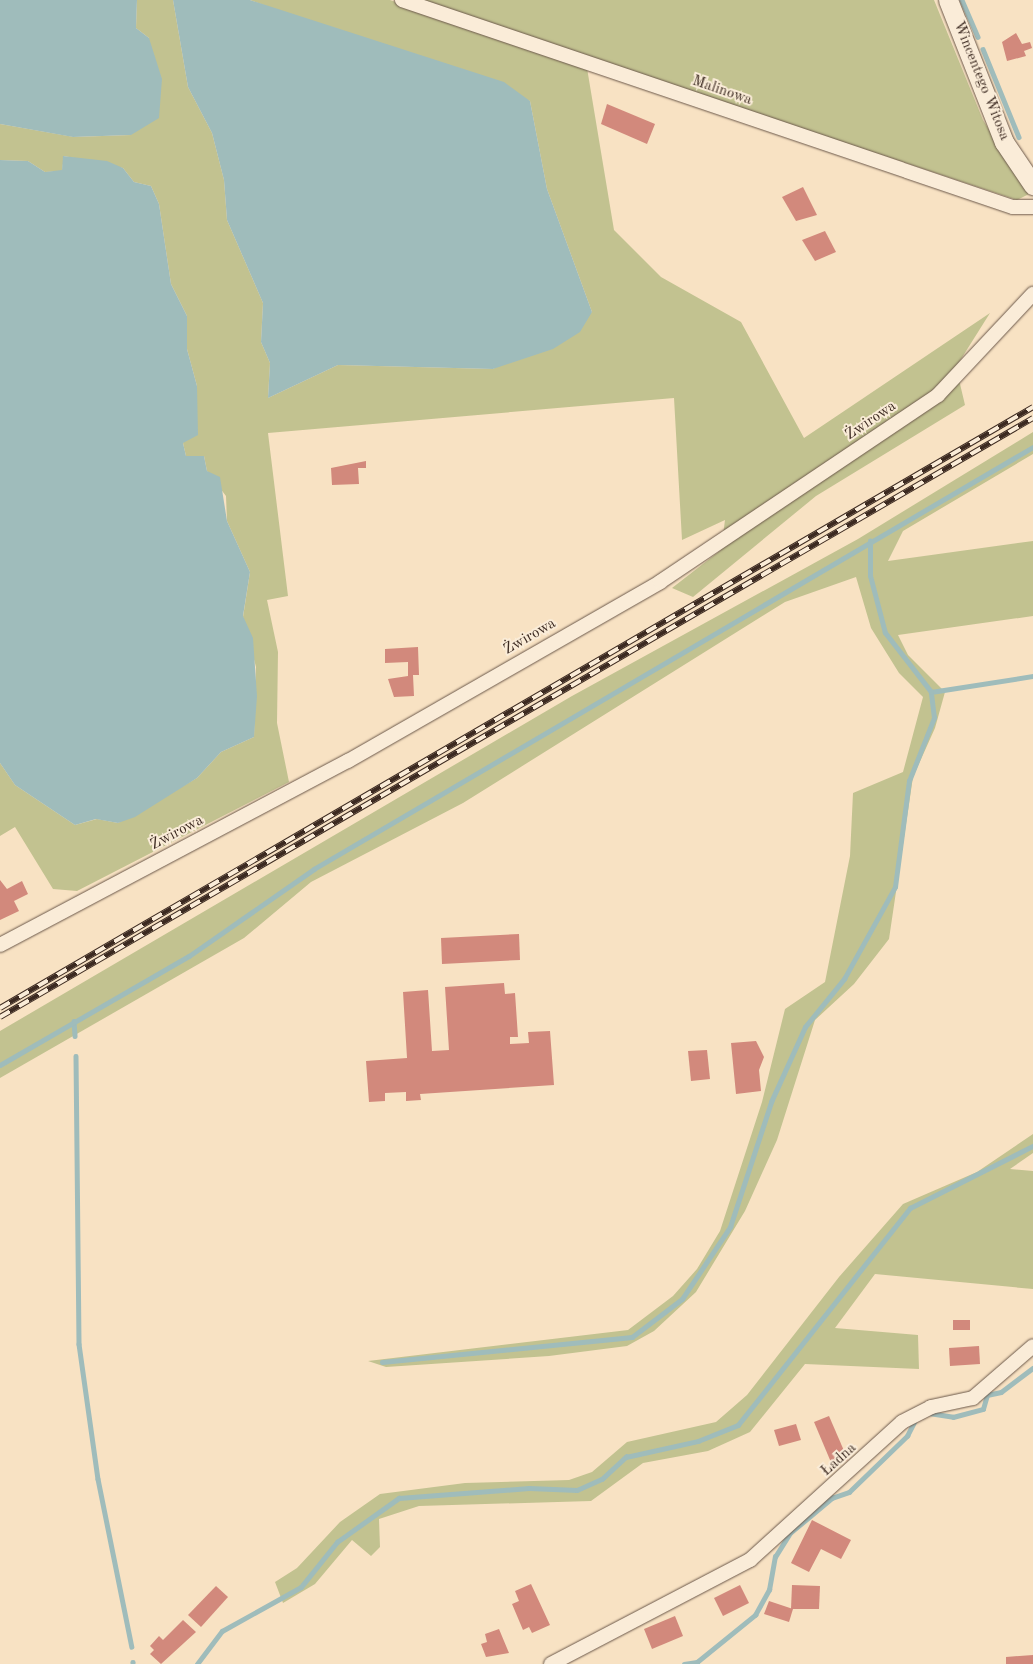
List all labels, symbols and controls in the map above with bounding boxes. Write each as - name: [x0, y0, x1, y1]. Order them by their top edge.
- street label: Wincentego Witosa: [949, 19, 1013, 143]
- street label: Malinowa: [690, 72, 754, 110]
- street label: Żwirowa: [842, 397, 900, 445]
- street label: Żwirowa: [501, 615, 559, 659]
- street label: Żwirowa: [147, 812, 207, 854]
- street label: Ładna: [818, 1440, 860, 1480]

